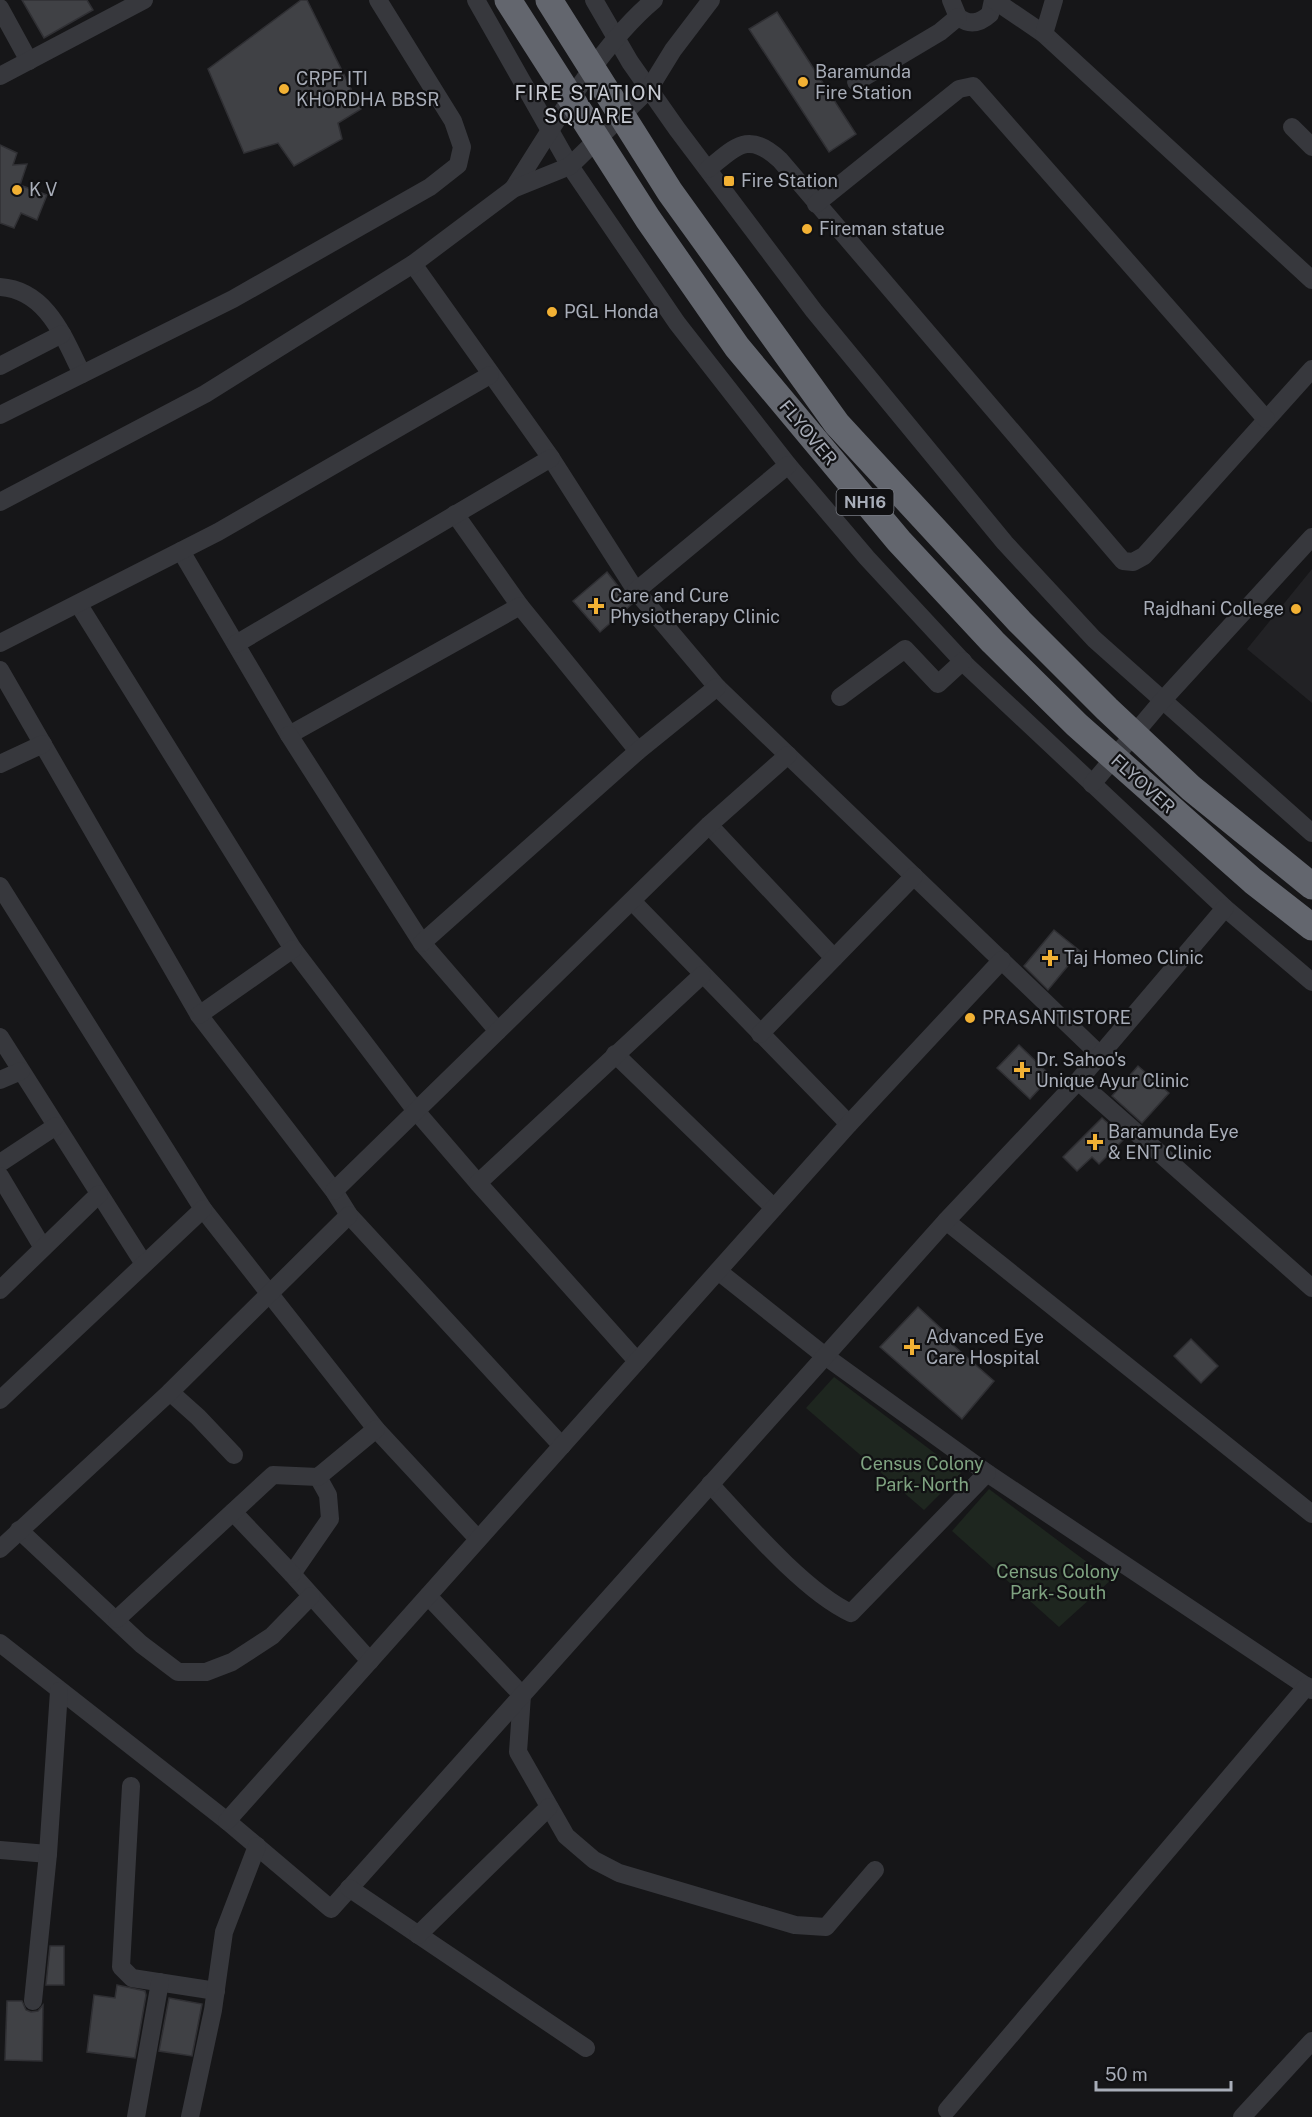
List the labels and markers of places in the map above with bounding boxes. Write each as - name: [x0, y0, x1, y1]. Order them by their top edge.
- place label: Baramunda Fire Station: [815, 61, 912, 103]
- place label: CRPF ITI KHORDHA BBSR: [296, 68, 439, 110]
- marker: Baramunda Fire Station: [796, 75, 810, 89]
- marker: CRPF ITI KHORDHA BBSR: [277, 82, 291, 96]
- place label: Fire Station: [741, 170, 838, 191]
- marker: Fire Station: [722, 174, 736, 188]
- place label: K V: [29, 179, 57, 200]
- marker: K V: [10, 183, 24, 197]
- place label: Fireman statue: [819, 218, 945, 239]
- marker: Fireman statue: [800, 222, 814, 236]
- place label: PGL Honda: [564, 301, 658, 322]
- marker: PGL Honda: [545, 305, 559, 319]
- place label: Care and Cure Physiotherapy Clinic: [610, 585, 780, 627]
- marker: Care and Cure Physiotherapy Clinic: [587, 597, 605, 615]
- place label: Rajdhani College: [1143, 598, 1284, 619]
- marker: Rajdhani College: [1289, 602, 1303, 616]
- place label: Taj Homeo Clinic: [1064, 947, 1204, 968]
- marker: Taj Homeo Clinic: [1041, 949, 1059, 967]
- place label: PRASANTISTORE: [982, 1007, 1131, 1028]
- marker: PRASANTISTORE: [963, 1011, 977, 1025]
- place label: Dr. Sahoo's Unique Ayur Clinic: [1036, 1049, 1189, 1091]
- marker: Dr. Sahoo's Unique Ayur Clinic: [1013, 1061, 1031, 1079]
- place label: Baramunda Eye & ENT Clinic: [1108, 1121, 1239, 1163]
- marker: Baramunda Eye & ENT Clinic: [1086, 1133, 1104, 1151]
- place label: Advanced Eye Care Hospital: [926, 1326, 1044, 1368]
- marker: Advanced Eye Care Hospital: [903, 1338, 921, 1356]

